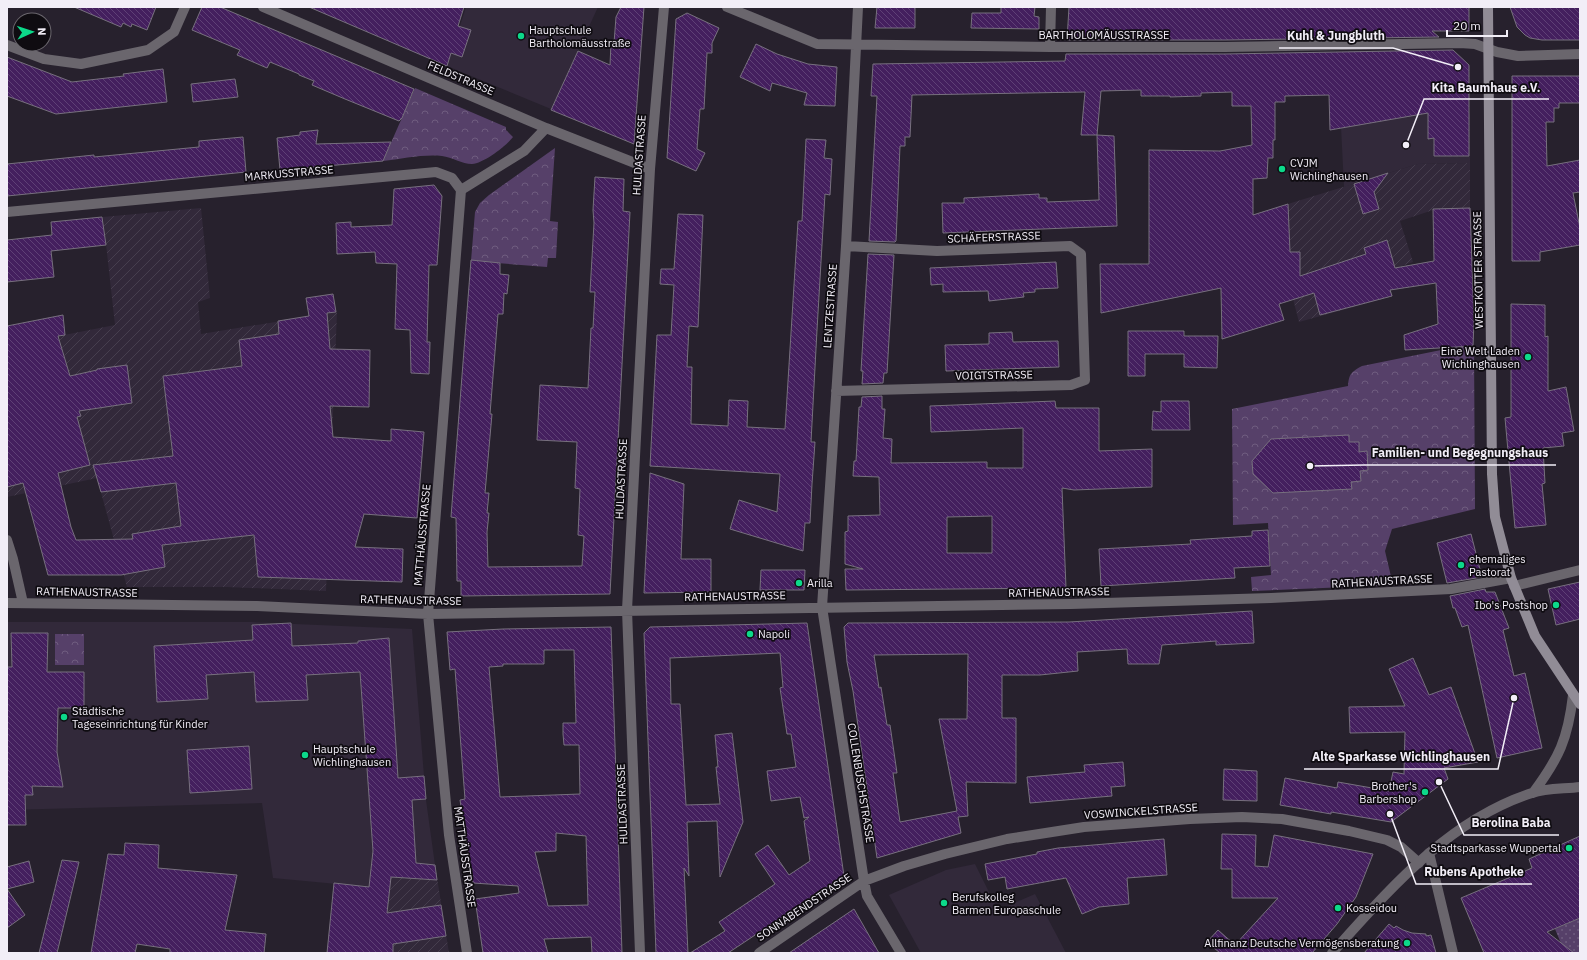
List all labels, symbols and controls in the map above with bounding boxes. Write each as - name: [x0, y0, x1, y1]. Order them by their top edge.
- north arrow: [12, 12, 52, 52]
- scale bar: [1447, 12, 1507, 38]
- text: 20 m: [1453, 18, 1481, 33]
- place label: Hauptschule Bartholomäusstraße: [529, 23, 631, 50]
- callout: Kuhl & Jungbluth: [1279, 24, 1393, 48]
- text: N: [35, 27, 49, 36]
- street label: BARTHOLOMÄUSSTRASSE: [1038, 28, 1170, 42]
- text: Kuhl & Jungbluth: [1287, 28, 1385, 43]
- marker: Hauptschule Bartholomäusstraße: [516, 31, 526, 41]
- street label: FELDSTRASSE: [426, 58, 496, 98]
- callout: Kita Baumhaus e.V.: [1424, 75, 1549, 99]
- text: Kita Baumhaus e.V.: [1431, 80, 1541, 95]
- street label: HULDASTRASSE: [629, 114, 649, 196]
- place label: CVJM Wichlinghausen: [1290, 156, 1368, 183]
- street label: MARKUSSTRASSE: [244, 162, 334, 184]
- marker: CVJM Wichlinghausen: [1277, 164, 1287, 174]
- street label: WESTKOTTER STRASSE: [1470, 211, 1486, 329]
- street label: SCHÄFERSTRASSE: [947, 228, 1041, 246]
- street label: LENTZESTRASSE: [820, 263, 840, 349]
- place label: Eine Welt Laden Wichlinghausen: [1441, 344, 1520, 371]
- marker: Eine Welt Laden Wichlinghausen: [1523, 352, 1533, 362]
- street label: VOIGTSTRASSE: [955, 367, 1033, 383]
- street label: HULDASTRASSE: [612, 438, 630, 520]
- callout: Familien- und Begegnungshaus: [1364, 441, 1556, 465]
- text: Familien- und Begegnungshaus: [1372, 445, 1548, 460]
- street label: MATTHÄUSSTRASSE: [411, 483, 433, 587]
- place label: ehemaliges Pastorat: [1469, 552, 1526, 579]
- marker: ehemaliges Pastorat: [1456, 560, 1466, 570]
- street label: RATHENAUSTRASSE: [1331, 571, 1433, 591]
- place label: Arilla: [807, 576, 833, 590]
- marker: Arilla: [794, 578, 804, 588]
- street label: RATHENAUSTRASSE: [36, 584, 138, 600]
- street label: RATHENAUSTRASSE: [1008, 584, 1110, 600]
- street label: RATHENAUSTRASSE: [684, 588, 786, 604]
- street label: RATHENAUSTRASSE: [360, 592, 462, 608]
- place label: Ibo's Postshop: [1475, 598, 1548, 612]
- marker: Ibo's Postshop: [1551, 600, 1561, 610]
- place label: Napoli: [758, 627, 790, 641]
- marker: Napoli: [745, 629, 755, 639]
- place label: Städtische Tageseinrichtung für Kinder: [72, 704, 208, 731]
- marker: Städtische Tageseinrichtung für Kinder: [59, 712, 69, 722]
- street label: COLLENBUSCHSTRASSE: [845, 722, 877, 844]
- place label: Hauptschule Wichlinghausen: [313, 742, 391, 769]
- callout: Alte Sparkasse Wichlinghausen: [1304, 745, 1498, 769]
- text: Alte Sparkasse Wichlinghausen: [1312, 749, 1490, 764]
- marker: Hauptschule Wichlinghausen: [300, 750, 310, 760]
- street label: HULDASTRASSE: [614, 763, 630, 845]
- place label: Brother's Barbershop: [1359, 779, 1417, 806]
- marker: Brother's Barbershop: [1420, 787, 1430, 797]
- street label: VOSWINCKELSTRASSE: [1084, 800, 1198, 822]
- street label: MATTHÄUSSTRASSE: [451, 805, 479, 909]
- callout: Berolina Baba: [1464, 811, 1559, 835]
- text: Berolina Baba: [1471, 815, 1551, 830]
- place label: Stadtsparkasse Wuppertal: [1430, 841, 1561, 855]
- marker: Stadtsparkasse Wuppertal: [1564, 843, 1574, 853]
- callout: Rubens Apotheke: [1416, 860, 1532, 884]
- text: Rubens Apotheke: [1424, 864, 1524, 879]
- street label: SONNABENDSTRASSE: [754, 870, 854, 944]
- place label: Berufskolleg Barmen Europaschule: [952, 890, 1061, 917]
- marker: Berufskolleg Barmen Europaschule: [939, 898, 949, 908]
- place label: Kosseidou: [1346, 901, 1397, 915]
- marker: Kosseidou: [1333, 903, 1343, 913]
- place label: Allfinanz Deutsche Vermögensberatung: [1204, 936, 1399, 950]
- marker: Allfinanz Deutsche Vermögensberatung: [1402, 938, 1412, 948]

